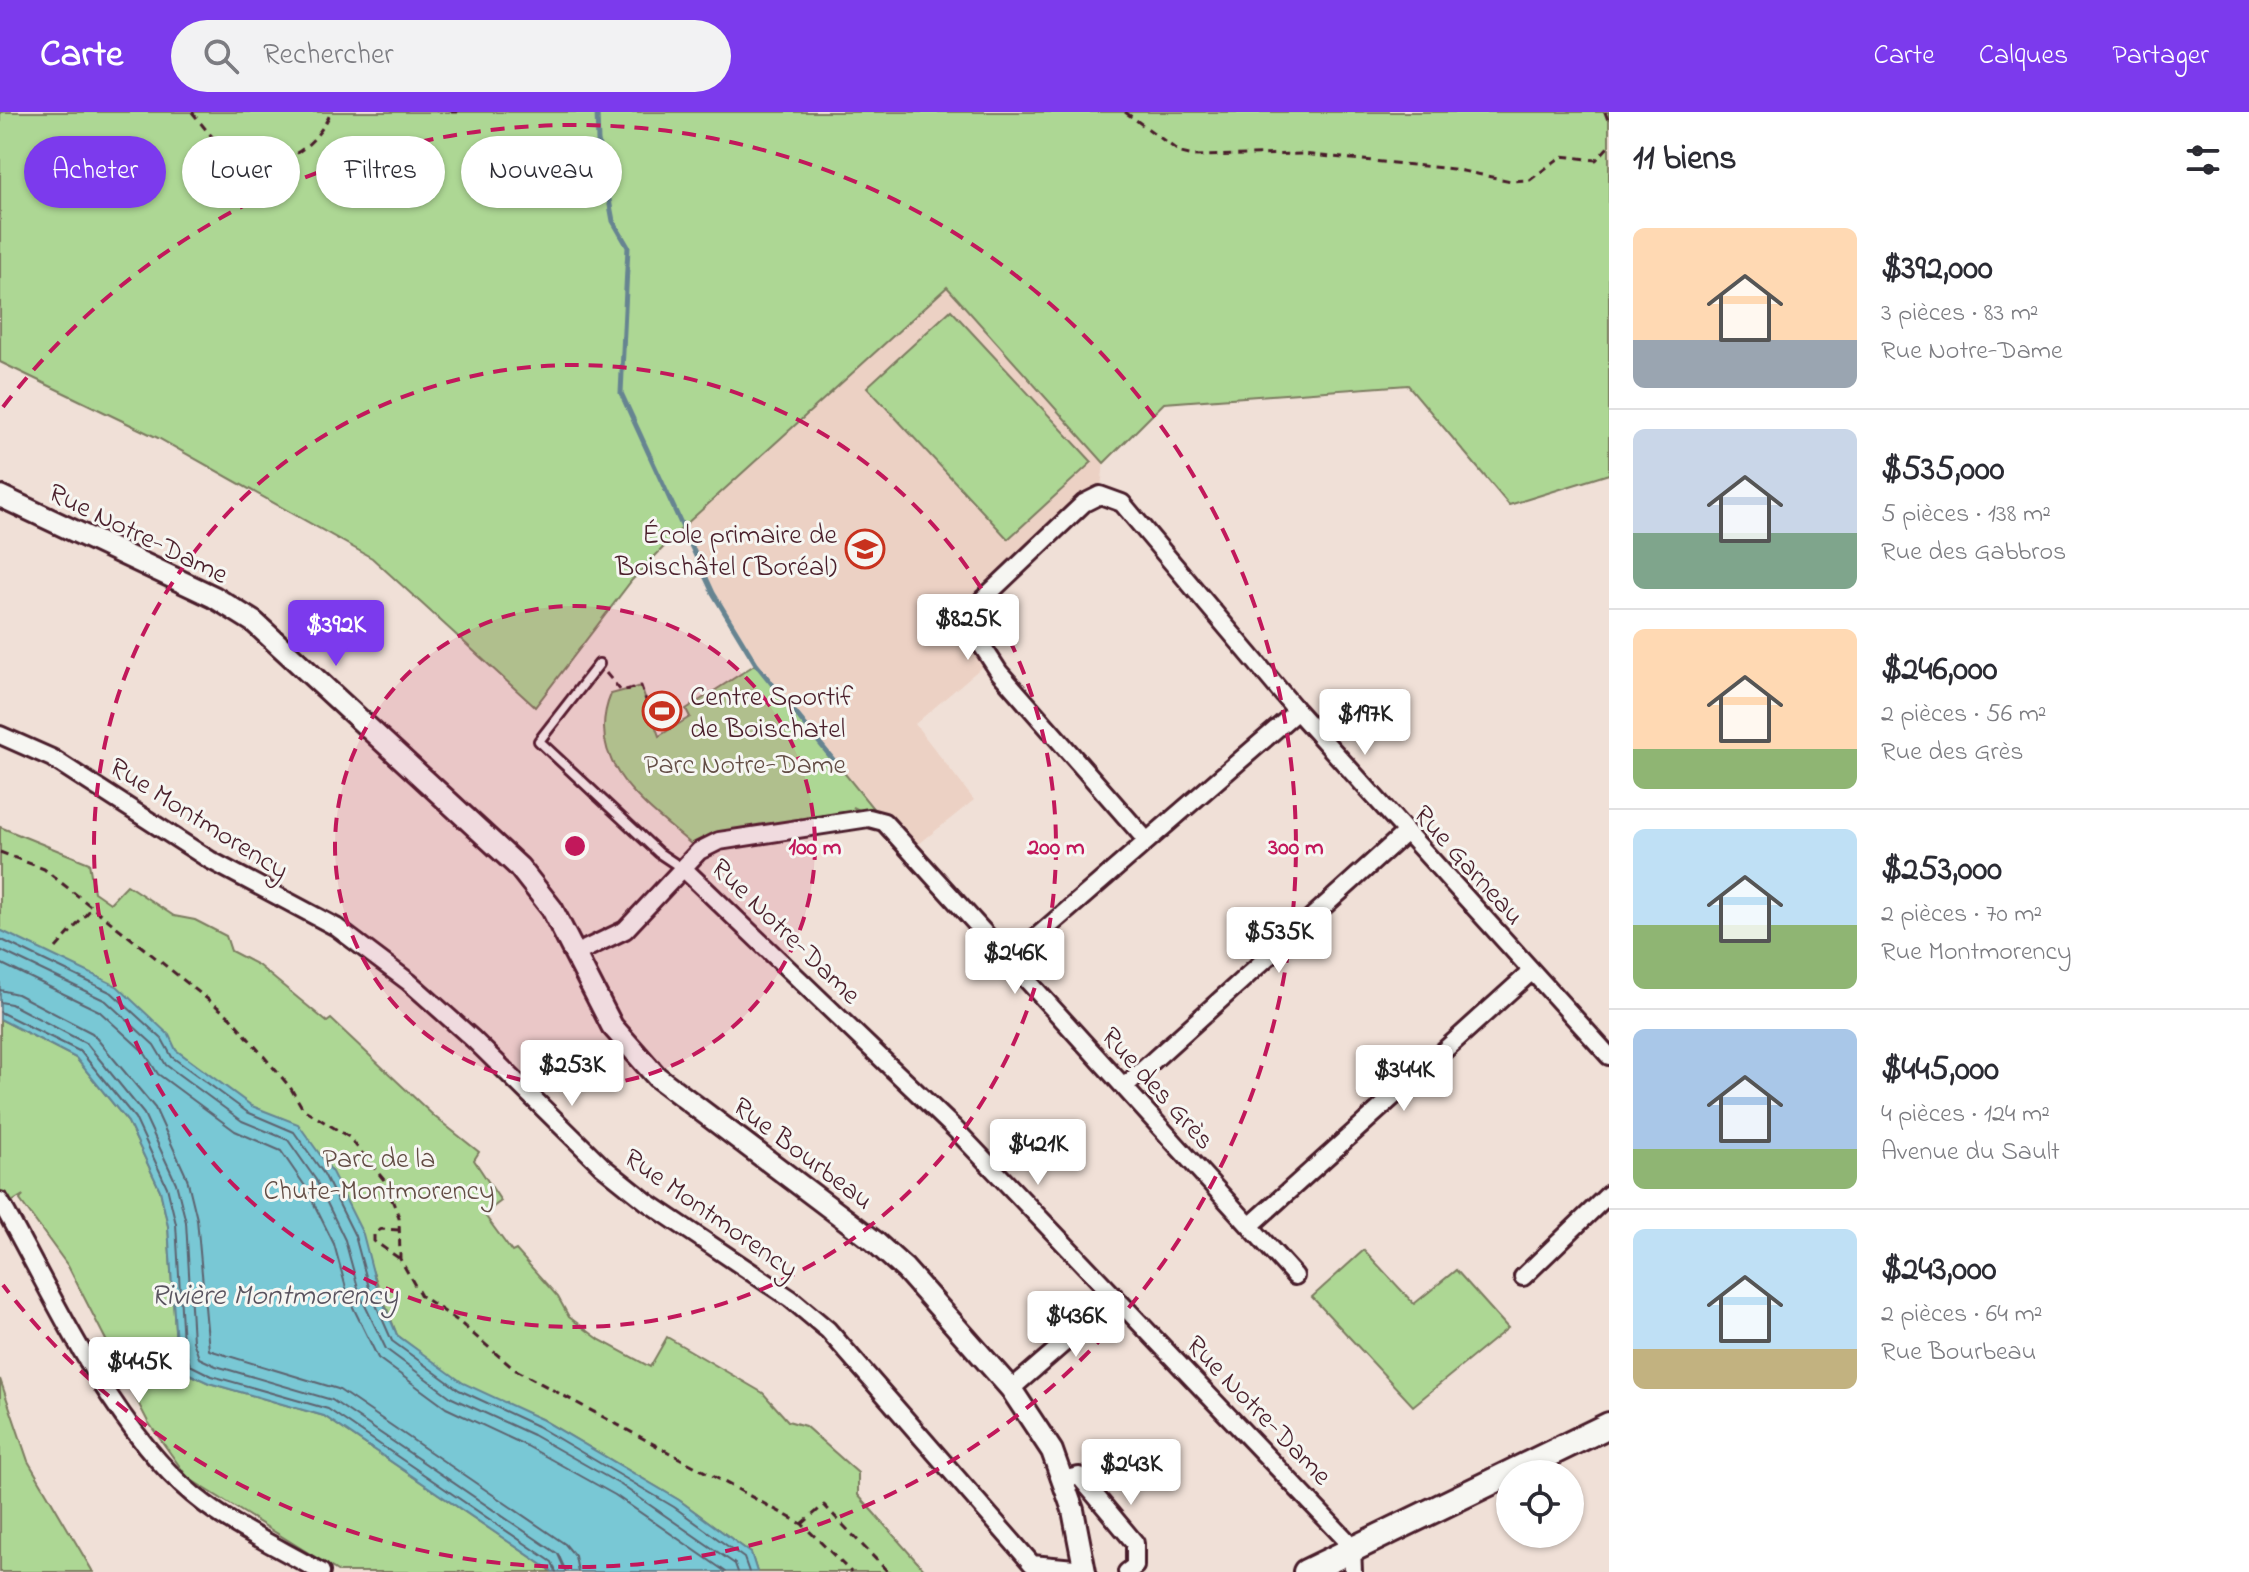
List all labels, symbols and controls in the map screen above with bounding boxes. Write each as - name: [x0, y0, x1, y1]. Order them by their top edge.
- search box: [171, 20, 731, 92]
- text: Carte: [40, 28, 123, 84]
- icon: search: [199, 34, 243, 78]
- text: Rechercher: [263, 34, 394, 78]
- text: Carte: [1874, 36, 1935, 77]
- text: Calques: [1979, 36, 2068, 77]
- text: Partager: [2112, 36, 2209, 77]
- text: 11 biens: [1633, 135, 1737, 185]
- chip: Acheter: [24, 136, 166, 208]
- chip: Louer: [182, 136, 300, 208]
- chip: Filtres: [316, 136, 445, 208]
- chip: Nouveau: [461, 136, 622, 208]
- icon: filters: [2181, 138, 2225, 182]
- text: $392,000: [1881, 245, 1993, 295]
- icon: home: [1697, 260, 1793, 356]
- text: 3 pièces · 83 m²: [1881, 295, 2039, 333]
- text: Rue Notre-Dame: [1881, 333, 2063, 371]
- text: $535,000: [1881, 446, 2004, 496]
- icon: home: [1697, 461, 1793, 557]
- street label: Rue Notre-Dame: [41, 474, 235, 597]
- text: 5 pièces · 138 m²: [1881, 496, 2051, 534]
- place label: École primaire de Boischâtel (Boréal): [614, 516, 837, 589]
- school or university icon: École primaire de Boischâtel (Boréal): [844, 528, 886, 570]
- text: Rue des Gabbros: [1881, 534, 2066, 572]
- pin: $825K: [912, 594, 1024, 662]
- pin: $392K: [280, 600, 392, 668]
- text: $825K: [935, 601, 1001, 639]
- text: $392K: [306, 607, 366, 645]
- text: $246,000: [1881, 646, 1997, 696]
- icon: home: [1697, 661, 1793, 757]
- place label: Centre Sportif de Boischatel: [690, 678, 853, 751]
- pin: $197K: [1309, 689, 1421, 757]
- sports icon: Centre Sportif de Boischatel: [641, 690, 683, 732]
- text: $197K: [1337, 696, 1393, 734]
- text: 2 pièces · 56 m²: [1881, 696, 2047, 734]
- text: Rue des Grès: [1881, 734, 2024, 772]
- park label: Parc Notre-Dame: [644, 746, 847, 787]
- street label: Rue Montmorency: [100, 748, 296, 892]
- street label: Rue Garneau: [1402, 797, 1533, 936]
- text: 100 m: [789, 831, 842, 866]
- text: 200 m: [1026, 831, 1085, 866]
- text: 300 m: [1267, 831, 1324, 866]
- centre of rings: [561, 832, 589, 860]
- text: $253,000: [1881, 846, 2002, 896]
- street label: Rue Notre-Dame: [700, 850, 869, 1015]
- icon: home: [1697, 861, 1793, 957]
- text: 2 pièces · 70 m²: [1881, 896, 2042, 934]
- pin: $535K: [1223, 907, 1335, 975]
- text: $535K: [1245, 914, 1313, 952]
- pin: $246K: [959, 928, 1071, 996]
- text: Rue Montmorency: [1881, 934, 2071, 972]
- text: $246K: [983, 935, 1047, 973]
- street label: Rue des Grès: [1090, 1019, 1223, 1160]
- pin: $253K: [516, 1040, 628, 1108]
- pin: $344K: [1348, 1045, 1460, 1113]
- text: $445,000: [1881, 1046, 1999, 1096]
- text: $253K: [539, 1047, 605, 1085]
- text: $344K: [1374, 1052, 1434, 1090]
- icon: home: [1697, 1061, 1793, 1157]
- street label: Rue Bourbeau: [723, 1088, 881, 1222]
- text: 4 pièces · 124 m²: [1881, 1096, 2050, 1134]
- pin: $421K: [982, 1119, 1094, 1187]
- text: $421K: [1008, 1126, 1068, 1164]
- text: Avenue du Sault: [1881, 1134, 2060, 1172]
- street label: Rue Montmorency: [614, 1139, 806, 1290]
- park label: Parc de la Chute-Montmorency: [263, 1140, 495, 1213]
- text: $243,000: [1881, 1246, 1996, 1296]
- icon: home: [1697, 1261, 1793, 1357]
- water label: Rivière Montmorency: [150, 1275, 398, 1319]
- pin: $436K: [1020, 1291, 1132, 1359]
- text: 2 pièces · 64 m²: [1881, 1296, 2042, 1334]
- text: $436K: [1045, 1298, 1107, 1336]
- street label: Rue Notre-Dame: [1175, 1327, 1340, 1496]
- text: Rue Bourbeau: [1881, 1334, 2036, 1372]
- pin: $445K: [83, 1337, 195, 1405]
- text: $445K: [107, 1344, 171, 1382]
- pin: $243K: [1075, 1439, 1187, 1507]
- text: $243K: [1100, 1446, 1162, 1484]
- map controls: [1496, 1460, 1584, 1548]
- button: locate: [1496, 1460, 1584, 1548]

